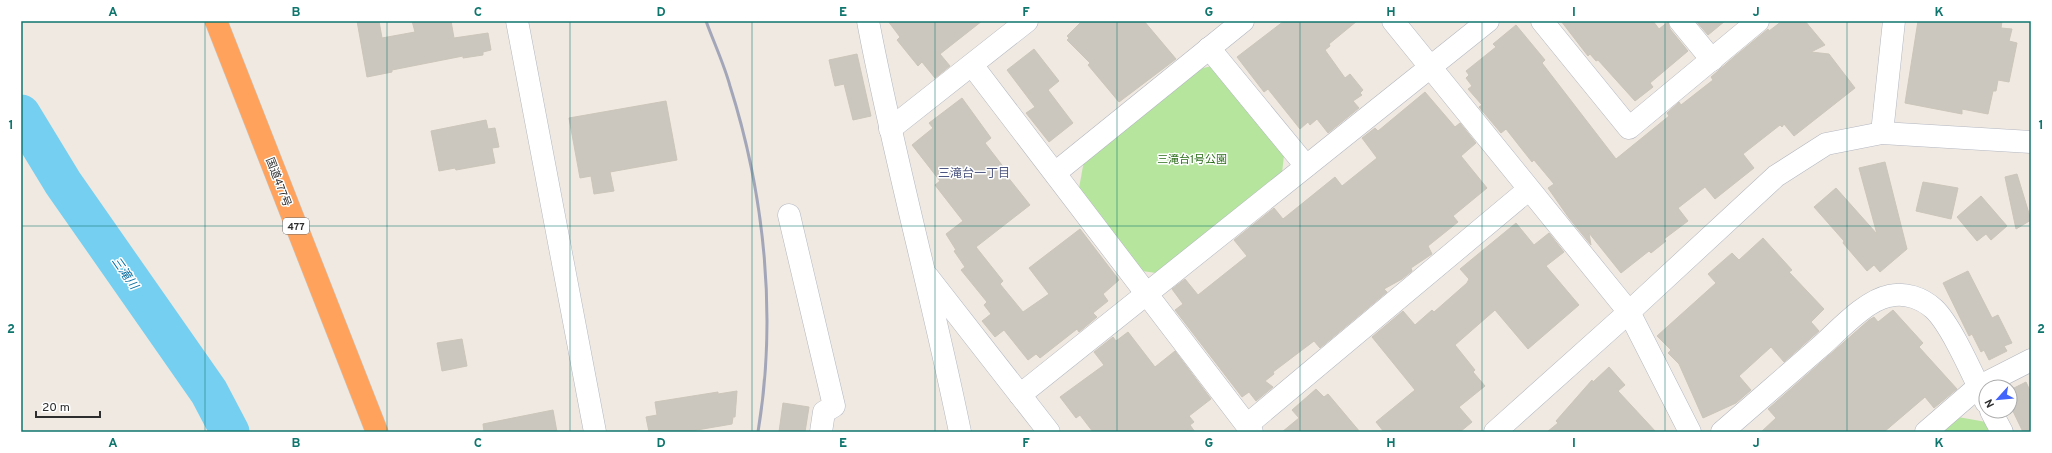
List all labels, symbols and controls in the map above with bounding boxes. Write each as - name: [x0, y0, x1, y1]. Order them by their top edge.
- text: A: [108, 5, 118, 21]
- text: B: [292, 5, 301, 21]
- text: C: [474, 5, 482, 21]
- text: D: [656, 5, 666, 21]
- text: E: [839, 5, 847, 21]
- text: F: [1022, 5, 1030, 21]
- text: G: [1205, 5, 1214, 21]
- text: H: [1386, 5, 1396, 21]
- text: I: [1572, 5, 1576, 21]
- text: J: [1752, 5, 1760, 21]
- text: K: [1934, 5, 1944, 21]
- text: 1: [8, 118, 14, 134]
- text: 1: [2038, 118, 2044, 134]
- park label: 三滝台1号公園: [1157, 153, 1227, 167]
- street label: 国道477号: [262, 156, 294, 209]
- district label: 三滝台一丁目: [938, 166, 1010, 182]
- road number: 477: [283, 218, 309, 234]
- water label: 三滝川: [107, 254, 142, 295]
- text: 2: [7, 322, 15, 338]
- text: 2: [2037, 322, 2045, 338]
- north arrow: [1978, 379, 2018, 419]
- scale bar: [36, 393, 100, 419]
- text: N: [1982, 396, 1998, 410]
- text: 20 m: [42, 400, 70, 416]
- text: A: [108, 436, 118, 452]
- text: B: [292, 436, 301, 452]
- text: C: [474, 436, 482, 452]
- text: D: [656, 436, 666, 452]
- text: E: [839, 436, 847, 452]
- text: F: [1022, 436, 1030, 452]
- text: G: [1205, 436, 1214, 452]
- text: H: [1386, 436, 1396, 452]
- text: I: [1572, 436, 1576, 452]
- text: J: [1752, 436, 1760, 452]
- text: K: [1934, 436, 1944, 452]

